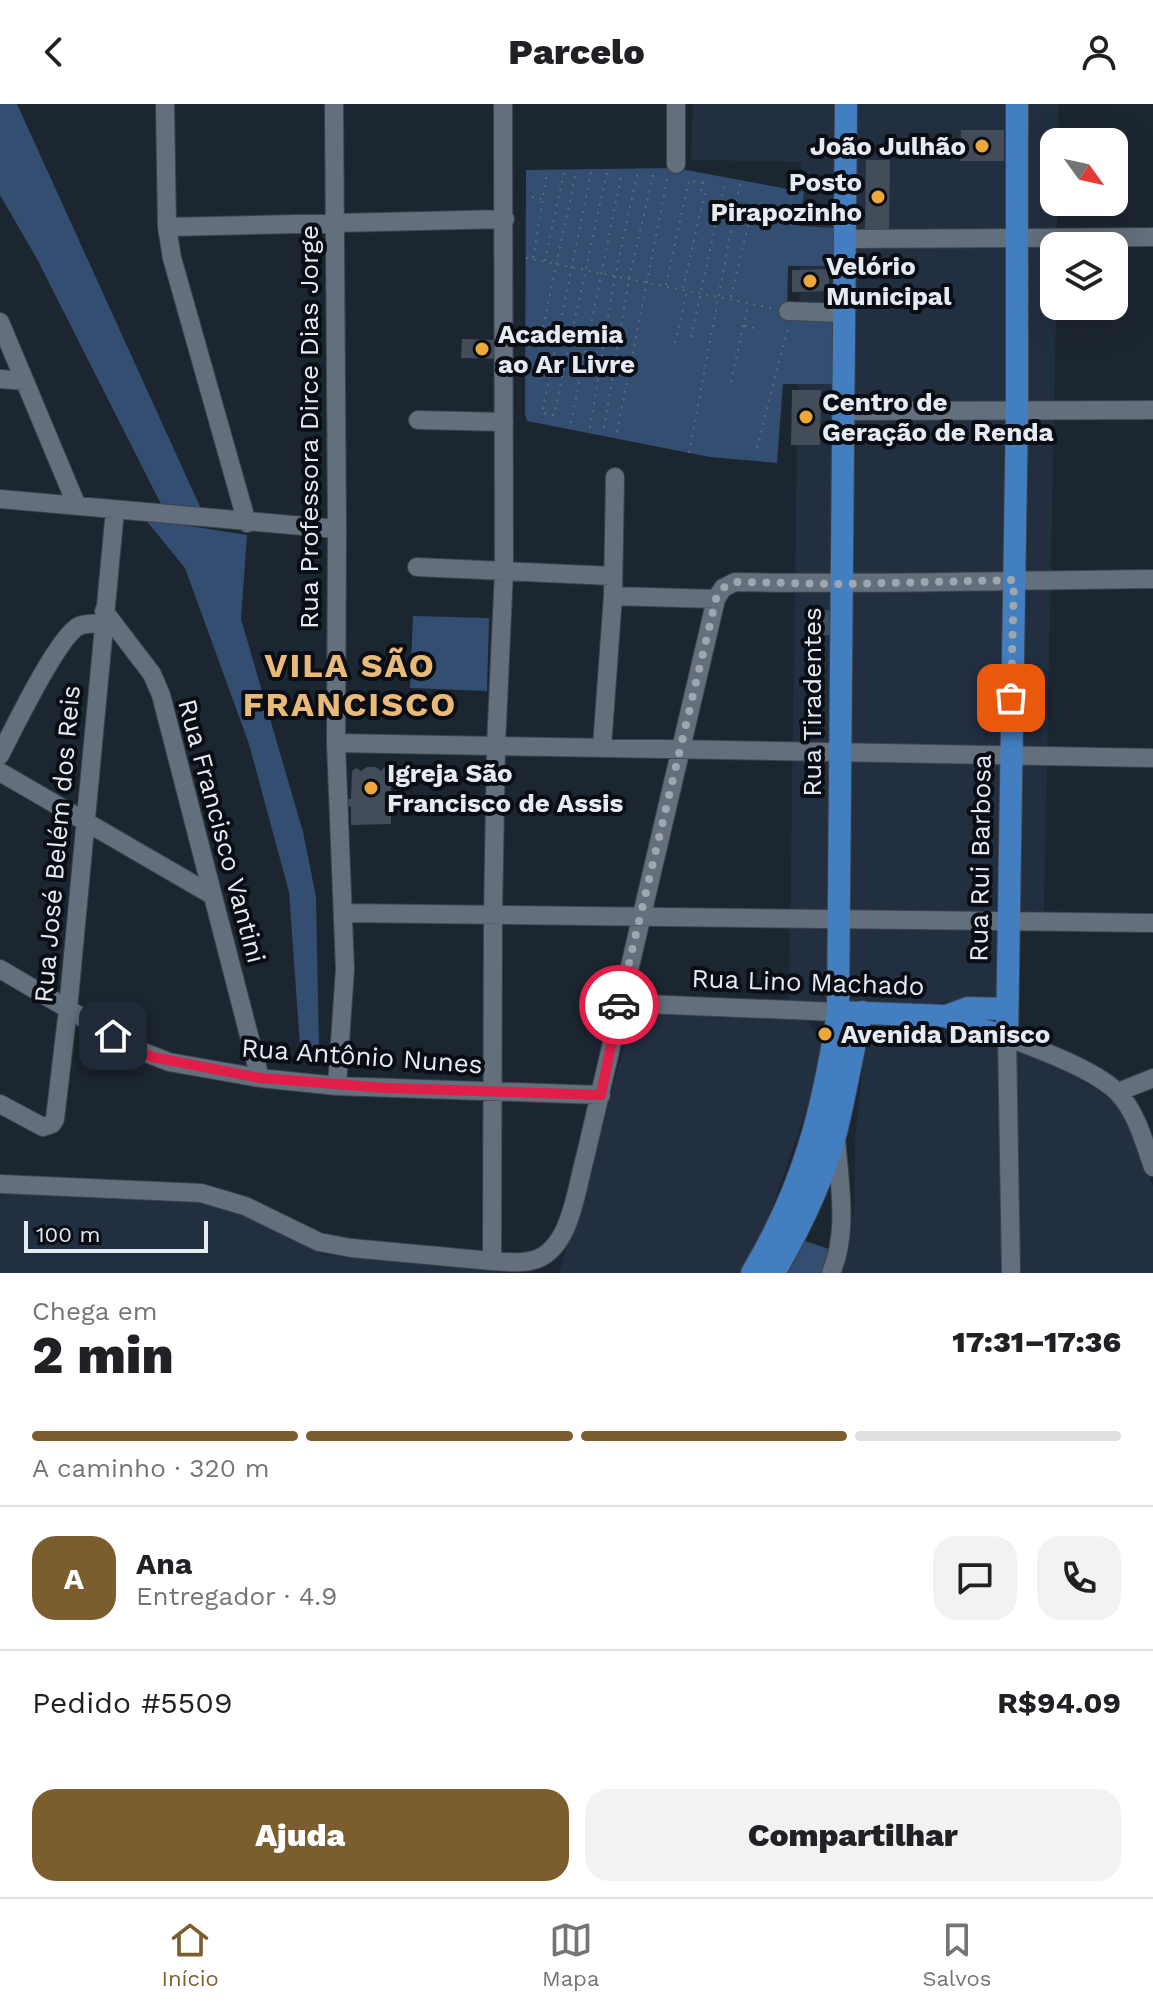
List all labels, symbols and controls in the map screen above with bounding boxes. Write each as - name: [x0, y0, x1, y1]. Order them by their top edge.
- icon: back: [32, 30, 76, 74]
- icon: person: [1077, 30, 1121, 74]
- text: Parcelo: [508, 31, 645, 73]
- north arrow: [1040, 128, 1128, 216]
- map controls: [1040, 128, 1128, 320]
- place label: João Julhão: [810, 131, 966, 161]
- marker: João Julhão: [973, 137, 991, 155]
- place label: Posto Pirapozinho: [710, 167, 862, 227]
- marker: Posto Pirapozinho: [869, 188, 887, 206]
- street label: Rua Professora Dirce Dias Jorge: [294, 225, 324, 629]
- button: layers: [1040, 232, 1128, 320]
- place label: Velório Municipal: [826, 251, 952, 311]
- marker: Velório Municipal: [801, 272, 819, 290]
- place label: Academia ao Ar Livre: [498, 319, 635, 379]
- marker: Academia ao Ar Livre: [473, 340, 491, 358]
- place label: Centro de Geração de Renda: [822, 387, 1054, 447]
- marker: Centro de Geração de Renda: [797, 408, 815, 426]
- street label: Rua Tiradentes: [797, 607, 827, 797]
- district label: VILA SÃO FRANCISCO: [243, 645, 457, 724]
- pin: [977, 664, 1045, 732]
- icon: bag: [989, 676, 1033, 720]
- street label: Rua José Belém dos Reis: [28, 684, 86, 1004]
- street label: Rua Francisco Vantini: [172, 696, 272, 966]
- street label: Rua Rui Barbosa: [963, 754, 997, 962]
- place label: Igreja São Francisco de Assis: [387, 758, 624, 818]
- marker: Igreja São Francisco de Assis: [362, 779, 380, 797]
- street label: Rua Lino Machado: [691, 963, 925, 1001]
- courier: [579, 965, 659, 1045]
- icon: car: [597, 983, 641, 1027]
- pin: [79, 1002, 147, 1070]
- icon: home: [91, 1014, 135, 1058]
- place label: Avenida Danisco: [841, 1019, 1050, 1049]
- marker: Avenida Danisco: [816, 1025, 834, 1043]
- street label: Rua Antônio Nunes: [240, 1033, 484, 1079]
- scale bar: [24, 1217, 208, 1253]
- text: 100 m: [36, 1222, 100, 1247]
- text: Chega em: [32, 1296, 158, 1326]
- text: 17:31–17:36: [952, 1324, 1121, 1359]
- text: 2 min: [32, 1325, 174, 1386]
- text: A caminho · 320 m: [32, 1453, 269, 1483]
- button: chat: [933, 1536, 1017, 1620]
- button: phone: [1037, 1536, 1121, 1620]
- text: Ana: [136, 1546, 192, 1581]
- text: A: [64, 1561, 84, 1596]
- text: Entregador · 4.9: [136, 1581, 337, 1611]
- text: Pedido #5509: [32, 1685, 232, 1720]
- text: R$94.09: [997, 1685, 1121, 1720]
- button: Ajuda: [32, 1789, 569, 1881]
- button: Compartilhar: [585, 1789, 1121, 1881]
- tab: Início: [162, 1918, 219, 1991]
- tab: Mapa: [542, 1918, 599, 1991]
- tab: Salvos: [923, 1918, 991, 1991]

